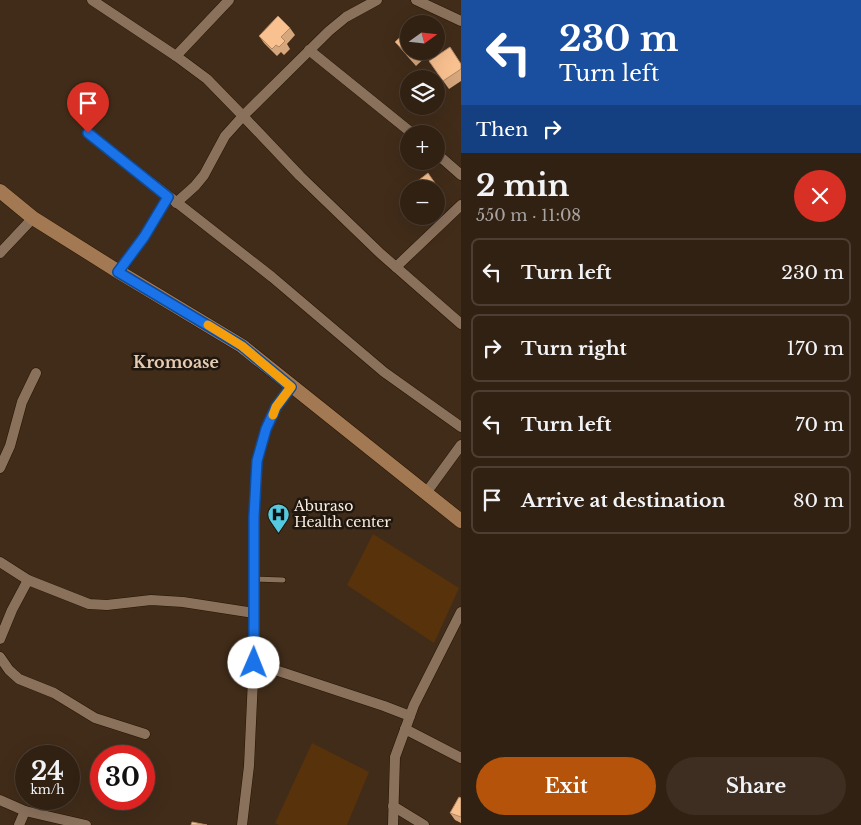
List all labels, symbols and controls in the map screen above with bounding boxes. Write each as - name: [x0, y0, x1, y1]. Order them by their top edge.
- north arrow: [400, 15, 445, 60]
- map controls: [400, 15, 445, 225]
- text: 230 m: [559, 17, 679, 60]
- icon: left: [476, 20, 541, 85]
- text: Turn left: [559, 60, 659, 87]
- button: layers: [400, 70, 445, 115]
- pin: [67, 82, 109, 133]
- icon: arrive: [74, 89, 102, 117]
- icon: right: [538, 115, 566, 143]
- text: Then: [476, 118, 528, 141]
- button: +: [400, 125, 445, 170]
- text: 2 min: [476, 167, 569, 204]
- button: close: [794, 170, 846, 222]
- button: −: [400, 180, 445, 225]
- text: 550 m · 11:08: [476, 205, 581, 225]
- icon: left: [478, 258, 506, 286]
- text: Turn left: [521, 261, 612, 284]
- text: 230 m: [781, 261, 844, 284]
- icon: right: [478, 334, 506, 362]
- text: Turn right: [521, 337, 627, 360]
- text: 170 m: [787, 337, 844, 360]
- district label: Kromoase: [133, 352, 219, 372]
- icon: left: [478, 410, 506, 438]
- text: Turn left: [521, 413, 612, 436]
- text: 70 m: [795, 413, 844, 436]
- icon: arrive: [478, 486, 506, 514]
- text: Arrive at destination: [521, 489, 725, 512]
- text: 80 m: [793, 489, 844, 512]
- place label: Aburaso Health center: [293, 497, 391, 531]
- hospital icon: Aburaso Health center: [266, 502, 290, 533]
- position arrow: [227, 636, 279, 688]
- speed limit sign: 30: [90, 745, 155, 810]
- text: 24: [31, 756, 64, 787]
- button: Exit: [476, 757, 656, 815]
- button: Share: [666, 757, 846, 815]
- text: km/h: [30, 782, 65, 797]

